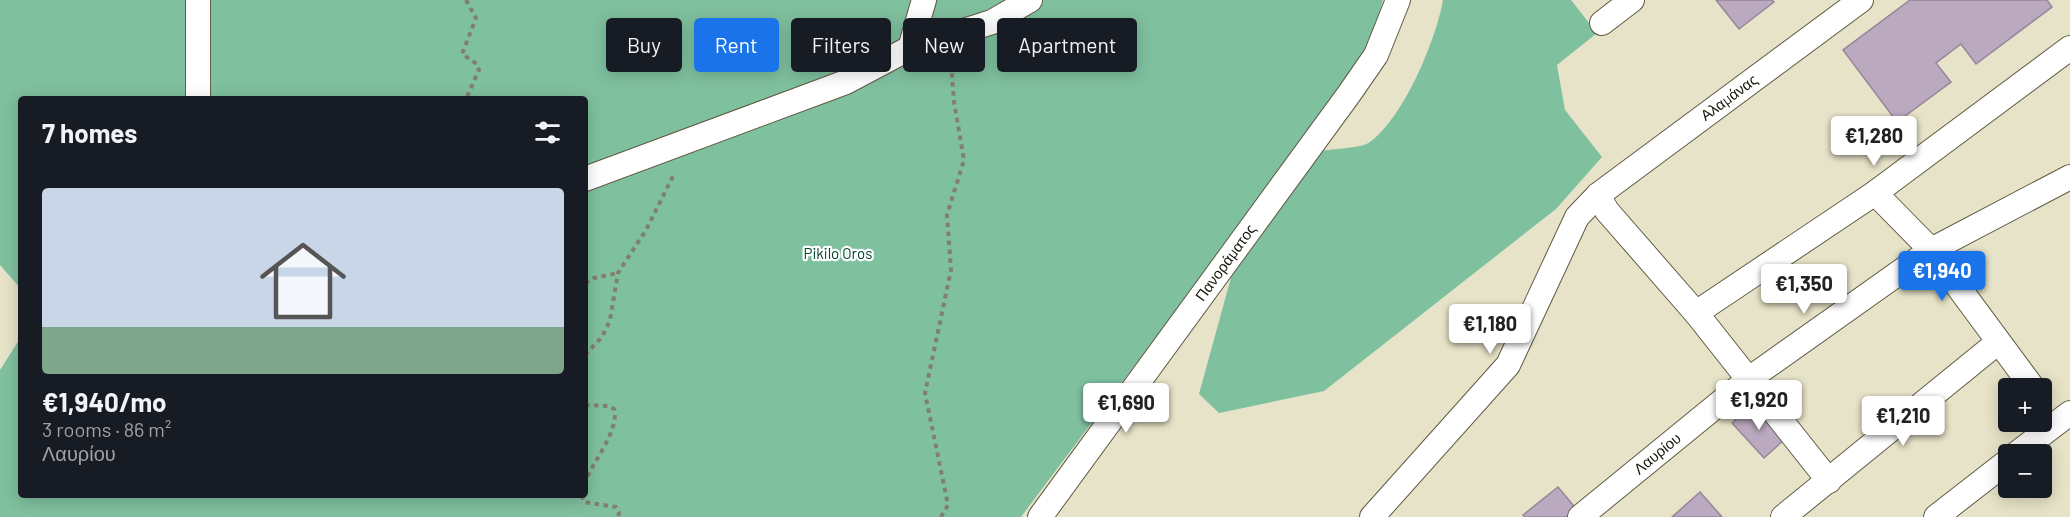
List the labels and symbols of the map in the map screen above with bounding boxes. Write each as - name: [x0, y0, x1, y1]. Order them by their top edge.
- street label: Αλαμάνας: [1697, 70, 1761, 124]
- pin: €1,280: [1825, 116, 1923, 167]
- street label: Πανοράματος: [1191, 220, 1259, 304]
- park label: Pikilo Oros: [804, 244, 872, 262]
- pin: €1,940: [1893, 251, 1991, 302]
- pin: €1,350: [1755, 264, 1853, 315]
- pin: €1,180: [1441, 304, 1539, 355]
- pin: €1,920: [1710, 380, 1808, 431]
- pin: €1,690: [1077, 383, 1175, 434]
- pin: €1,210: [1854, 396, 1952, 447]
- street label: Λαυρίου: [1630, 429, 1684, 477]

